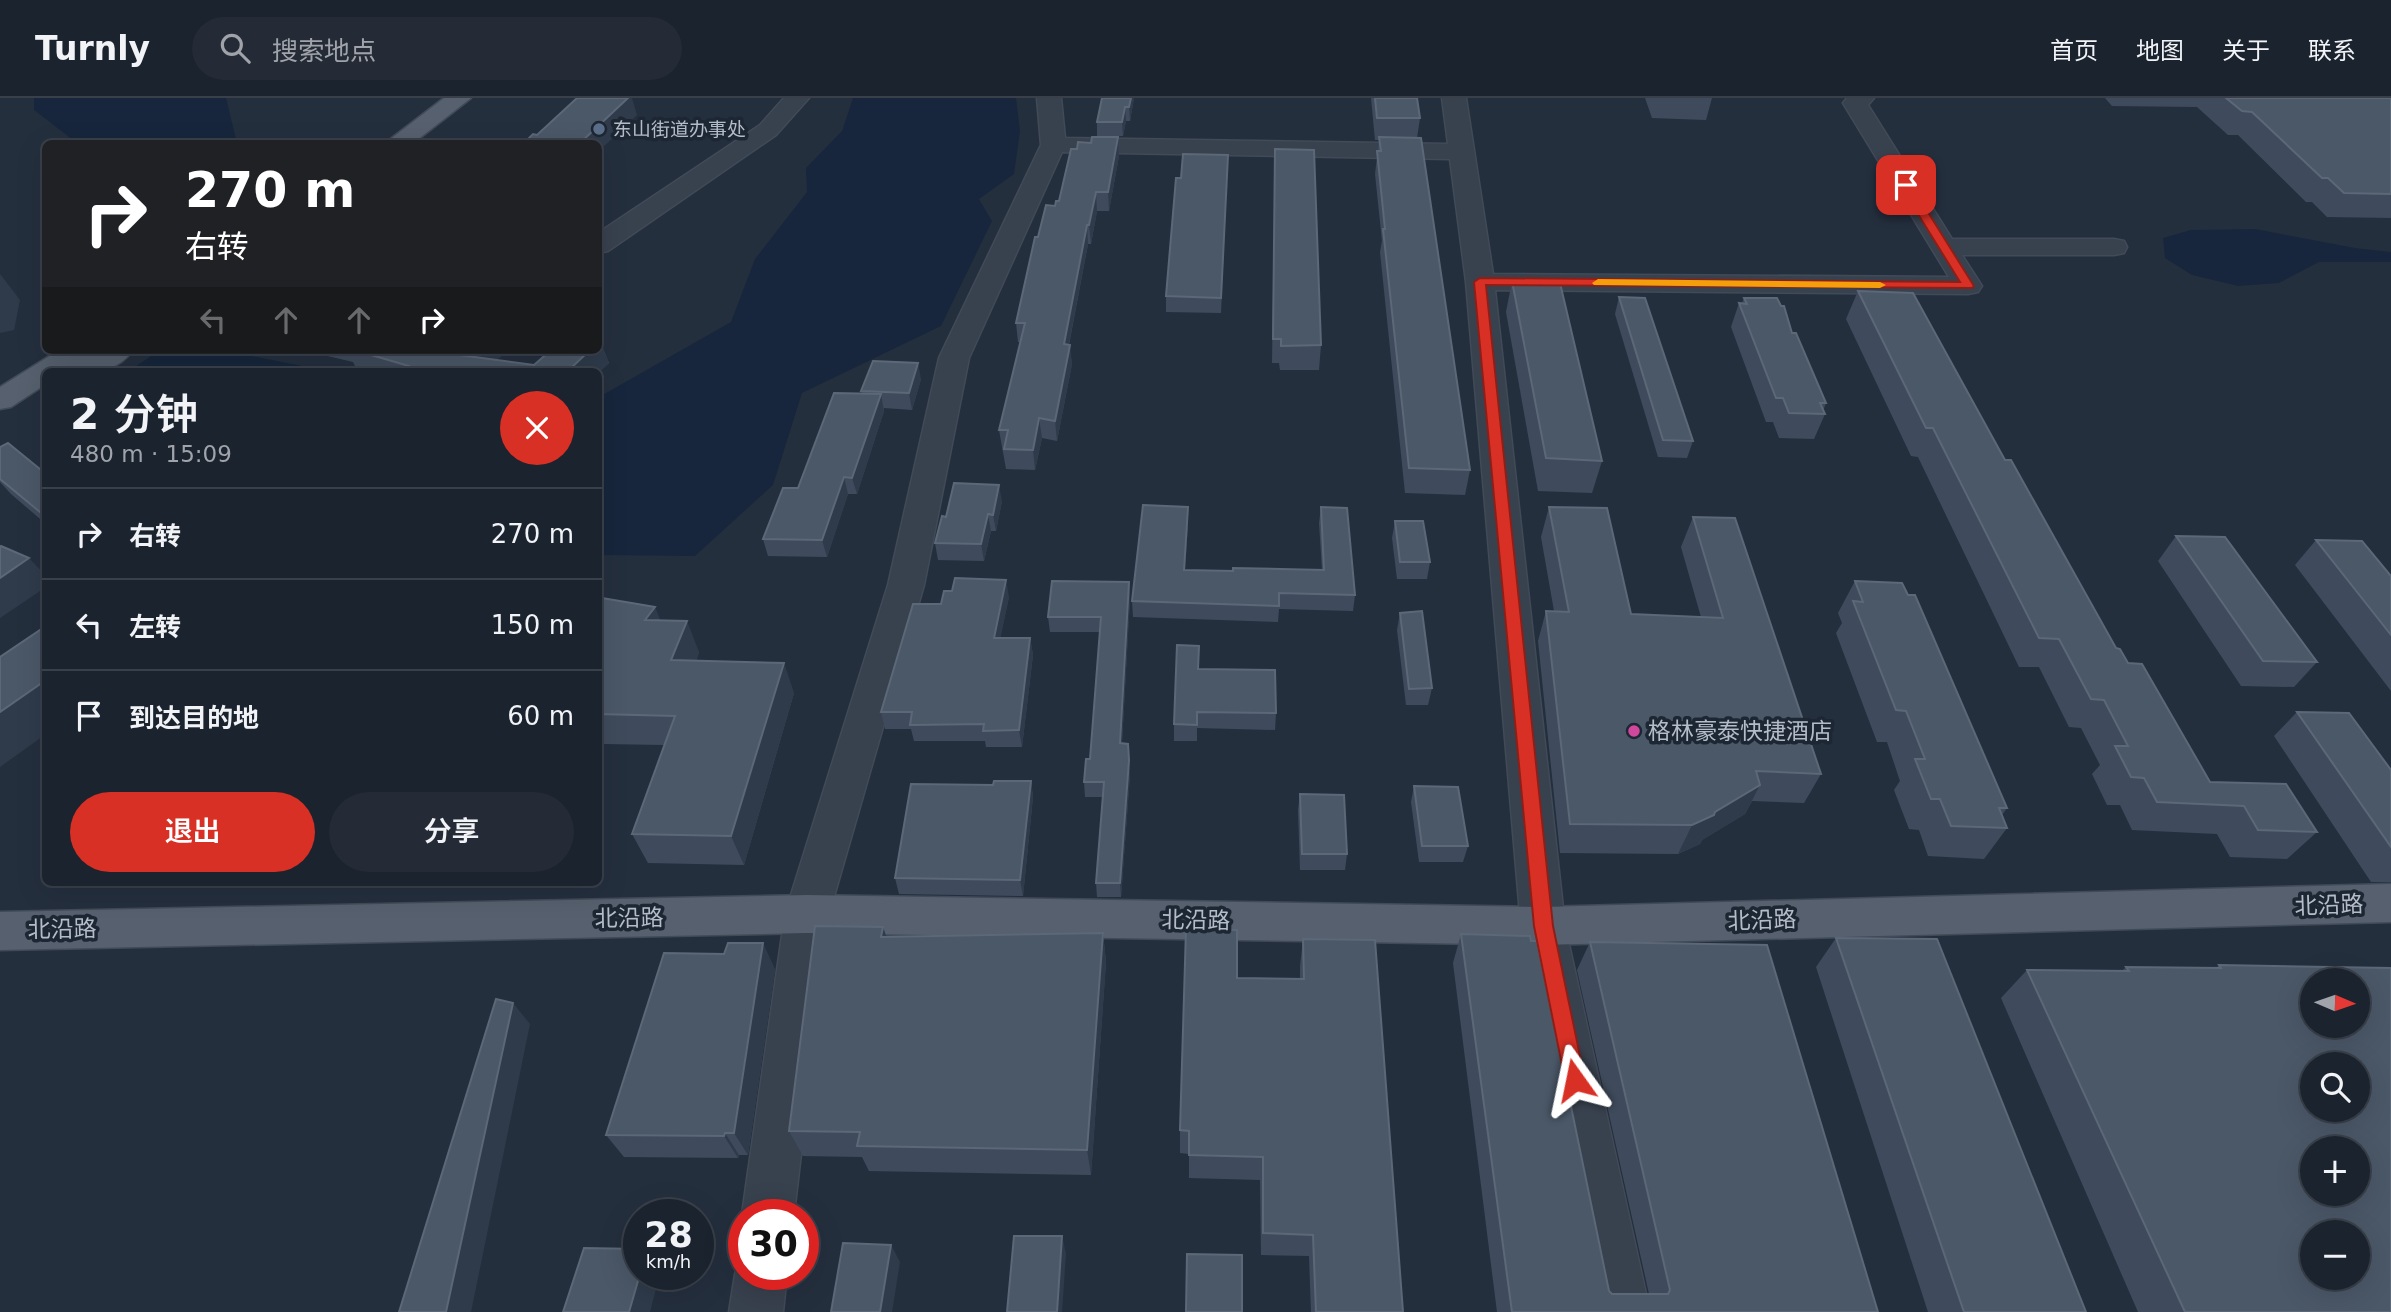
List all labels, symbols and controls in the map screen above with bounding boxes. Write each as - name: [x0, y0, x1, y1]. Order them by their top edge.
- search box: [192, 17, 682, 80]
- text: Turnly: [35, 29, 150, 68]
- icon: search: [216, 29, 254, 67]
- text: 搜索地点: [272, 36, 376, 66]
- text: 首页: [2050, 37, 2098, 65]
- text: 地图: [2136, 37, 2184, 65]
- text: 关于: [2222, 37, 2270, 65]
- text: 联系: [2308, 37, 2356, 65]
- place label: 东山街道办事处: [613, 118, 746, 140]
- marker: 东山街道办事处: [591, 121, 607, 137]
- pin: [1876, 155, 1936, 215]
- text: 270 m: [185, 162, 355, 219]
- icon: arrive: [1887, 166, 1925, 204]
- icon: right: [70, 168, 161, 259]
- text: 右转: [185, 228, 249, 266]
- icon: left: [194, 301, 232, 339]
- icon: ahead: [267, 301, 305, 339]
- icon: ahead: [340, 301, 378, 339]
- icon: right: [413, 301, 451, 339]
- text: 2 分钟: [70, 390, 198, 439]
- button: close: [500, 391, 574, 465]
- text: 480 m · 15:09: [70, 441, 232, 467]
- icon: right: [70, 515, 108, 553]
- text: 270 m: [491, 519, 574, 549]
- text: 右转: [129, 521, 181, 551]
- icon: left: [70, 606, 108, 644]
- text: 150 m: [491, 610, 574, 640]
- text: 左转: [129, 612, 181, 642]
- icon: arrive: [70, 697, 108, 735]
- text: 60 m: [507, 701, 574, 731]
- text: 到达目的地: [129, 703, 259, 733]
- place label: 格林豪泰快捷酒店: [1648, 718, 1832, 744]
- marker: 格林豪泰快捷酒店: [1626, 723, 1642, 739]
- button: 退出: [70, 792, 315, 872]
- button: 分享: [329, 792, 574, 872]
- street label: 北沿路: [2294, 891, 2364, 919]
- street label: 北沿路: [594, 904, 664, 932]
- street label: 北沿路: [1161, 906, 1231, 934]
- street label: 北沿路: [1727, 906, 1797, 934]
- street label: 北沿路: [27, 915, 97, 943]
- north arrow: [2300, 968, 2370, 1038]
- map controls: [2300, 968, 2370, 1290]
- position arrow: [1538, 1043, 1612, 1117]
- button: search: [2300, 1052, 2370, 1122]
- button: +: [2300, 1136, 2370, 1206]
- speed limit sign: 30: [728, 1199, 819, 1290]
- text: 28: [644, 1215, 693, 1255]
- button: −: [2300, 1220, 2370, 1290]
- text: km/h: [646, 1251, 691, 1272]

